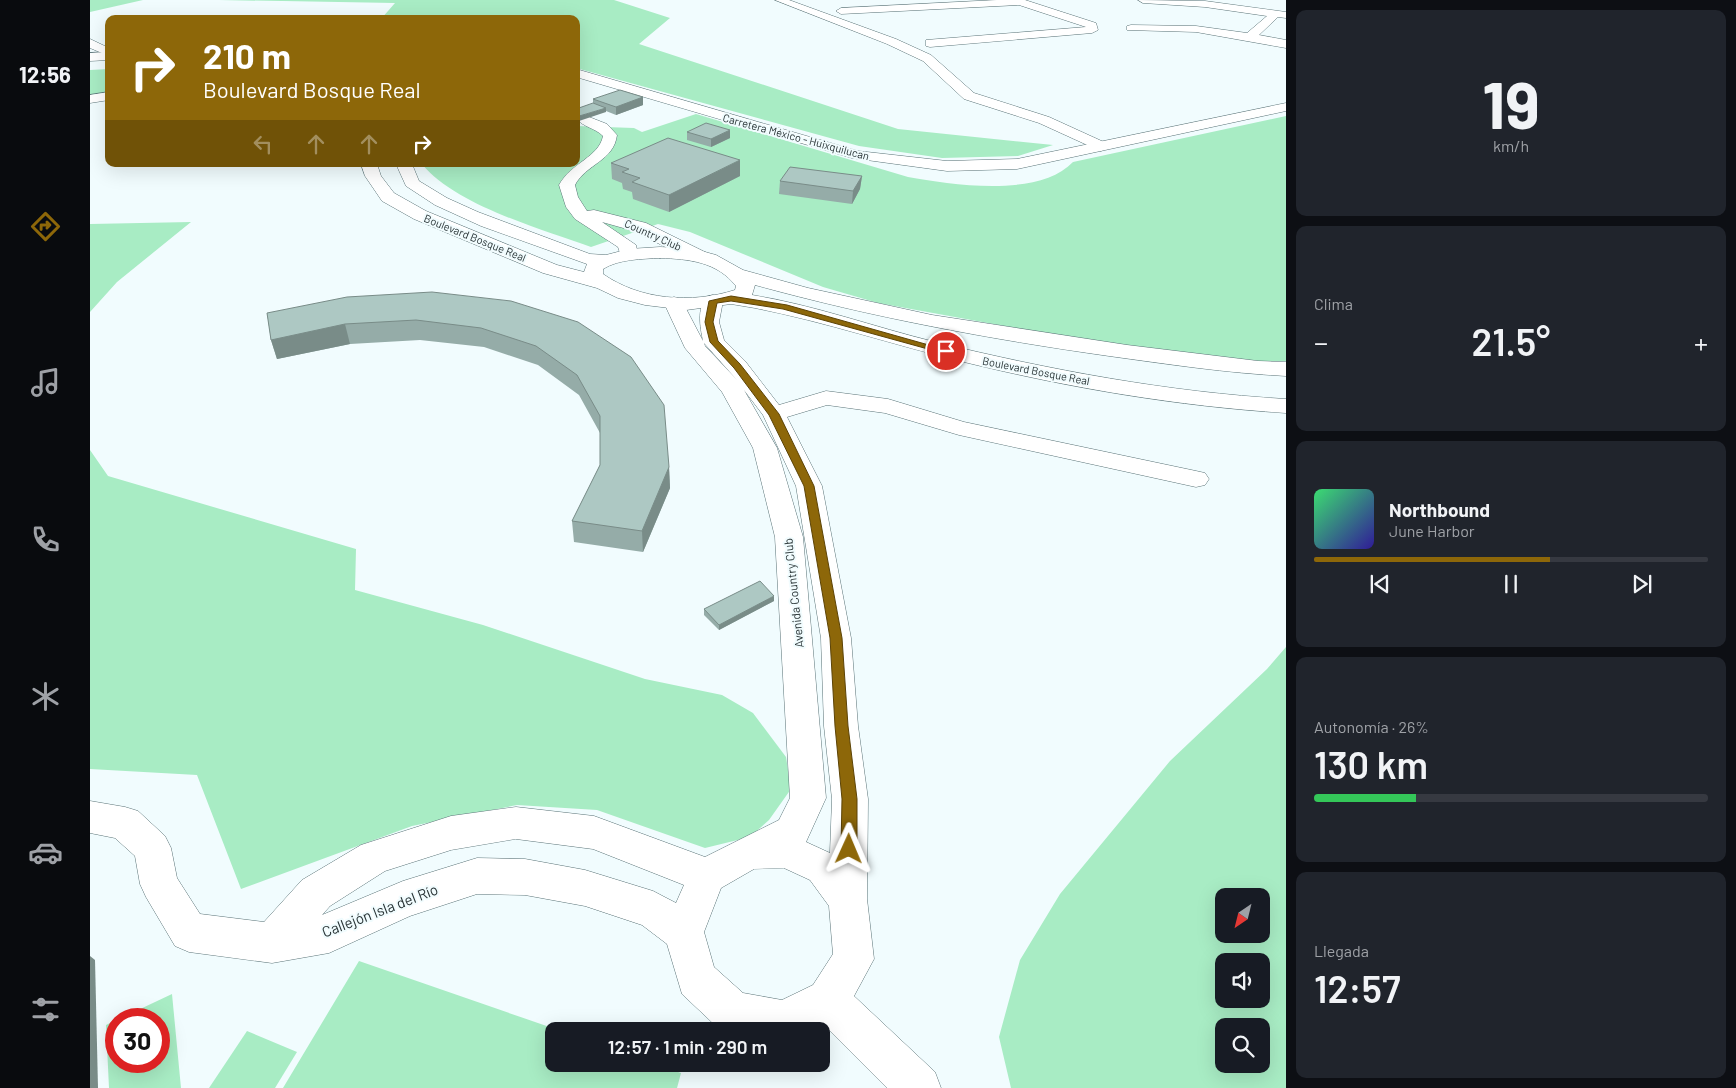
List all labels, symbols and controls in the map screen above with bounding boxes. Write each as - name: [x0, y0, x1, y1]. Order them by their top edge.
- text: 210 m: [203, 34, 291, 76]
- icon: right: [120, 35, 185, 100]
- text: 12:56: [19, 61, 71, 87]
- text: 19: [1482, 64, 1540, 142]
- text: Boulevard Bosque Real: [203, 76, 421, 102]
- street label: Carretera México - Huixquilucan: [722, 111, 871, 162]
- icon: left: [249, 130, 277, 158]
- icon: ahead: [302, 130, 330, 158]
- icon: ahead: [355, 130, 383, 158]
- icon: right: [408, 130, 436, 158]
- text: km/h: [1493, 136, 1529, 155]
- icon: directions: [28, 209, 63, 244]
- street label: Boulevard Bosque Real: [422, 211, 528, 264]
- street label: Country Club: [623, 216, 684, 253]
- text: Clima: [1314, 294, 1353, 313]
- text: 21.5°: [1472, 318, 1550, 364]
- text: −: [1314, 325, 1328, 359]
- text: +: [1694, 325, 1708, 359]
- pin: [925, 330, 967, 372]
- icon: arrive: [932, 337, 960, 365]
- street label: Boulevard Bosque Real: [981, 354, 1091, 387]
- icon: music: [28, 365, 63, 400]
- text: Northbound: [1389, 498, 1490, 521]
- text: June Harbor: [1389, 521, 1475, 540]
- icon: phone: [28, 522, 63, 557]
- street label: Avenida Country Club: [780, 538, 806, 649]
- icon: previous: [1366, 570, 1394, 598]
- icon: pause: [1497, 570, 1525, 598]
- icon: next: [1628, 570, 1656, 598]
- icon: climate: [28, 679, 63, 714]
- text: Autonomía · 26%: [1314, 717, 1429, 736]
- text: 130 km: [1314, 741, 1428, 787]
- position arrow: [822, 822, 874, 874]
- icon: car: [28, 835, 63, 870]
- street label: Callejón Isla del Río: [319, 880, 440, 940]
- north arrow: [1215, 888, 1270, 942]
- map controls: [1215, 888, 1270, 1073]
- text: Llegada: [1314, 941, 1369, 960]
- button: sound: [1215, 953, 1270, 1008]
- text: 12:57: [1314, 965, 1401, 1011]
- icon: filters: [28, 992, 63, 1027]
- speed limit sign: 30: [105, 1008, 170, 1073]
- button: search: [1215, 1018, 1270, 1073]
- text: 12:57 · 1 min · 290 m: [608, 1035, 767, 1058]

